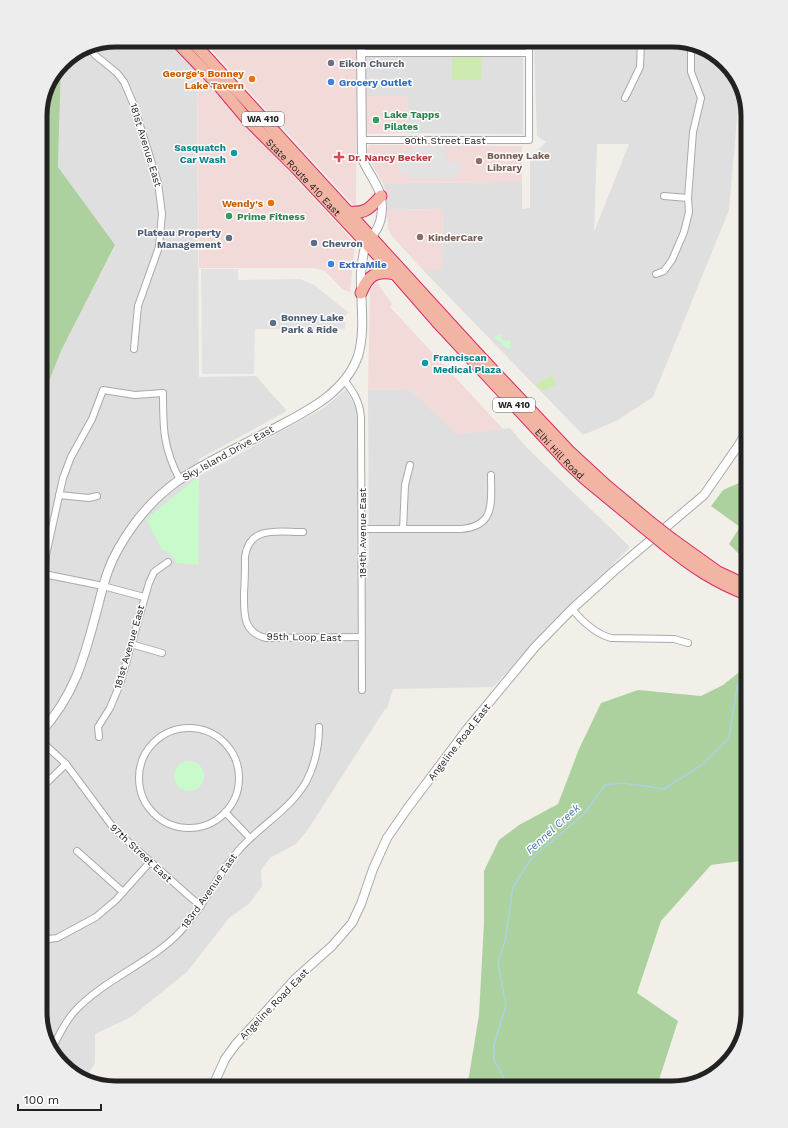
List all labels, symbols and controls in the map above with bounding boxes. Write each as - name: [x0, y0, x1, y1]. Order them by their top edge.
- marker: Eikon Church: [326, 58, 336, 68]
- place label: Eikon Church: [339, 58, 405, 69]
- place label: George's Bonney Lake Tavern: [163, 68, 244, 91]
- marker: George's Bonney Lake Tavern: [247, 74, 257, 84]
- marker: Grocery Outlet: [326, 77, 336, 87]
- place label: Grocery Outlet: [339, 77, 412, 88]
- street label: 181st Avenue East: [128, 102, 164, 189]
- place label: Lake Tapps Pilates: [384, 109, 440, 132]
- road number: WA 410: [242, 112, 284, 126]
- marker: Lake Tapps Pilates: [371, 115, 381, 125]
- street label: 90th Street East: [404, 135, 486, 146]
- street label: State Route 410 East: [264, 136, 344, 218]
- place label: Sasquatch Car Wash: [174, 142, 226, 165]
- marker: Sasquatch Car Wash: [229, 148, 239, 158]
- place label: Bonney Lake Library: [487, 150, 550, 173]
- marker: Dr. Nancy Becker: [333, 151, 345, 163]
- place label: Dr. Nancy Becker: [348, 152, 433, 163]
- marker: Bonney Lake Library: [474, 156, 484, 166]
- place label: Wendy's: [222, 198, 264, 209]
- marker: Wendy's: [266, 198, 276, 208]
- marker: Prime Fitness: [224, 211, 234, 221]
- place label: Prime Fitness: [237, 211, 306, 222]
- place label: Plateau Property Management: [137, 227, 222, 250]
- marker: KinderCare: [415, 232, 425, 242]
- place label: KinderCare: [428, 232, 483, 243]
- marker: Plateau Property Management: [224, 233, 234, 243]
- marker: Chevron: [309, 238, 319, 248]
- place label: Chevron: [322, 238, 363, 249]
- marker: ExtraMile: [326, 259, 336, 269]
- place label: ExtraMile: [339, 259, 387, 270]
- place label: Bonney Lake Park & Ride: [281, 312, 344, 335]
- marker: Bonney Lake Park & Ride: [268, 318, 278, 328]
- place label: Franciscan Medical Plaza: [433, 352, 501, 375]
- marker: Franciscan Medical Plaza: [420, 358, 430, 368]
- road number: WA 410: [493, 398, 535, 412]
- street label: Sky Island Drive East: [180, 423, 276, 483]
- street label: Elhi Hill Road: [533, 426, 586, 481]
- street label: 184th Avenue East: [357, 487, 368, 578]
- street label: 181st Avenue East: [112, 603, 146, 690]
- street label: 95th Loop East: [267, 631, 342, 643]
- street label: Angeline Road East: [426, 701, 493, 783]
- water label: Fennel Creek: [523, 801, 583, 857]
- street label: 97th Street East: [108, 822, 175, 885]
- street label: 183rd Avenue East: [179, 851, 240, 931]
- street label: Angeline Road East: [237, 966, 311, 1042]
- scale bar: [18, 1086, 101, 1112]
- text: 100 m: [24, 1093, 59, 1107]

